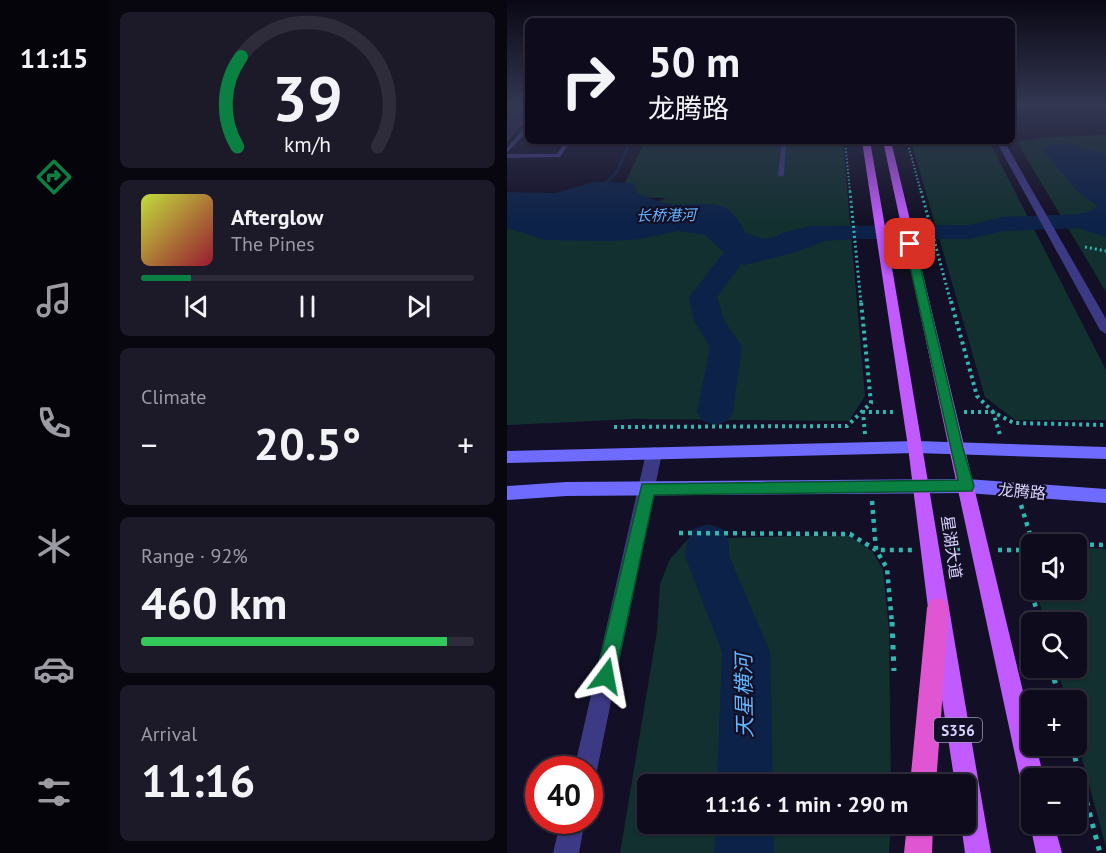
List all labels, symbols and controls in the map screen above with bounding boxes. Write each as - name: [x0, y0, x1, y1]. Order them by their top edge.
- text: 50 m: [648, 34, 740, 89]
- text: 11:15: [20, 41, 88, 75]
- icon: right: [549, 42, 627, 120]
- text: 39: [272, 57, 343, 138]
- text: 龙腾路: [648, 91, 729, 125]
- text: km/h: [284, 130, 331, 158]
- icon: directions: [33, 156, 75, 198]
- text: Afterglow: [231, 203, 323, 231]
- water label: 长桥港河: [636, 205, 699, 225]
- pin: [884, 218, 935, 269]
- icon: arrive: [893, 227, 926, 260]
- text: The Pines: [231, 231, 315, 257]
- icon: music: [33, 279, 75, 321]
- icon: previous: [180, 290, 213, 323]
- icon: pause: [291, 290, 324, 323]
- icon: next: [402, 290, 435, 323]
- text: Climate: [141, 384, 207, 410]
- icon: phone: [33, 402, 75, 444]
- text: 20.5°: [254, 414, 361, 472]
- text: −: [141, 423, 158, 466]
- text: +: [457, 423, 474, 466]
- street label: 龙腾路: [997, 479, 1047, 503]
- street label: 星湖大道: [938, 514, 966, 580]
- icon: climate: [33, 525, 75, 567]
- map controls: [1021, 534, 1087, 834]
- button: sound: [1021, 534, 1087, 600]
- text: Range · 92%: [141, 543, 248, 569]
- text: 460 km: [141, 573, 287, 631]
- button: search: [1021, 612, 1087, 678]
- position arrow: [574, 644, 638, 708]
- icon: car: [33, 648, 75, 690]
- water label: 天星横河: [730, 650, 758, 738]
- button: +: [1021, 690, 1087, 756]
- road number: S356: [934, 718, 982, 742]
- text: Arrival: [141, 721, 197, 747]
- text: 11:16: [141, 751, 255, 809]
- speed limit sign: 40: [525, 756, 603, 834]
- button: −: [1021, 768, 1087, 834]
- icon: filters: [33, 771, 75, 813]
- text: 11:16 · 1 min · 290 m: [705, 790, 908, 818]

